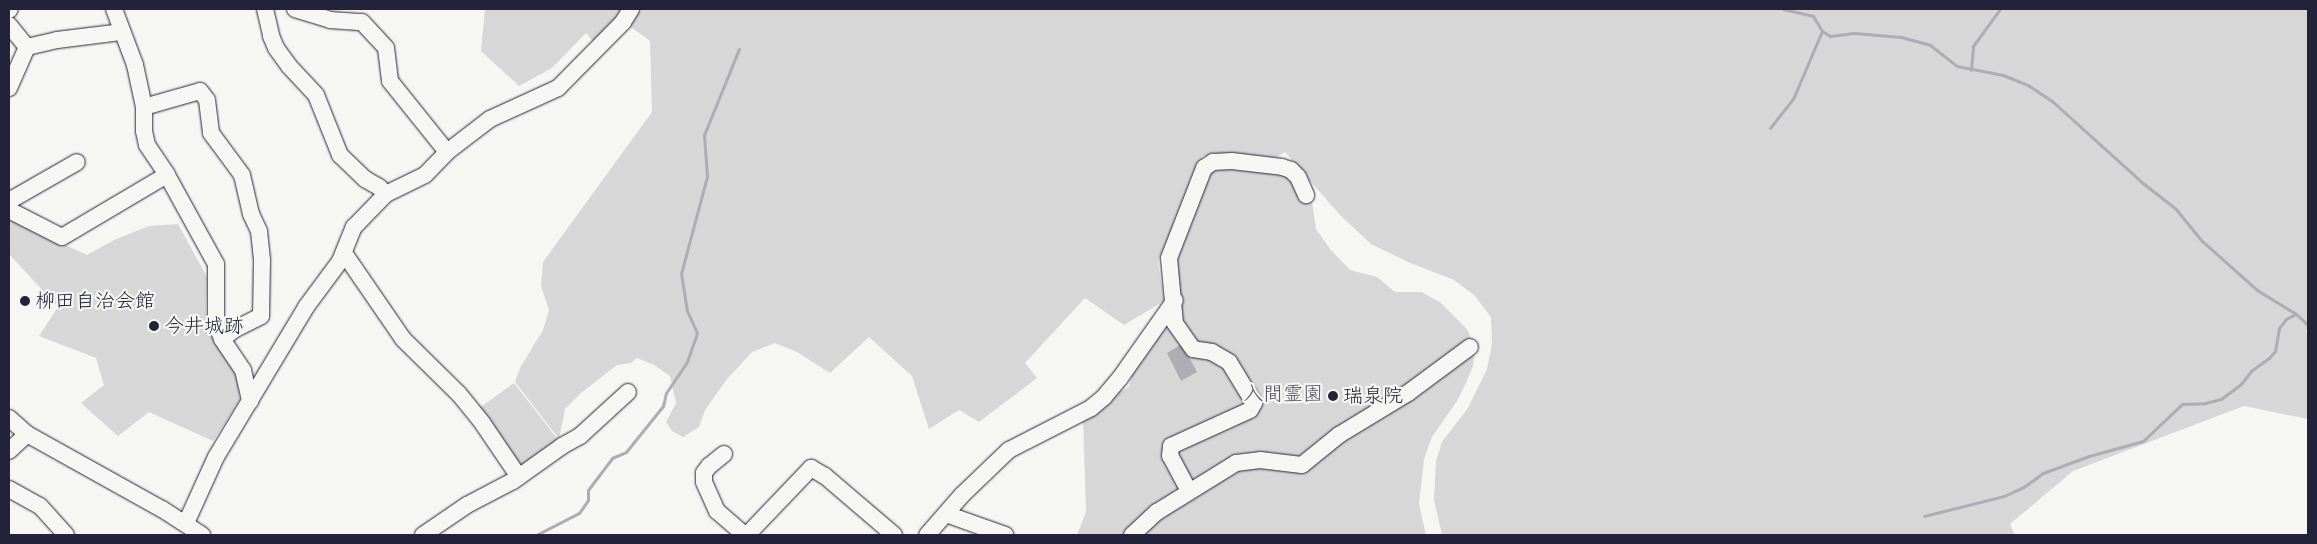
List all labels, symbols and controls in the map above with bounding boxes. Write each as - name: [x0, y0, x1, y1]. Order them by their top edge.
- place label: 柳田自治会館: [35, 289, 155, 313]
- marker: 柳田自治会館: [19, 295, 31, 307]
- place label: 今井城跡: [164, 314, 244, 338]
- marker: 今井城跡: [148, 320, 160, 332]
- park label: 入間霊園: [1243, 382, 1323, 406]
- place label: 瑞泉院: [1343, 384, 1403, 408]
- marker: 瑞泉院: [1327, 390, 1339, 402]

